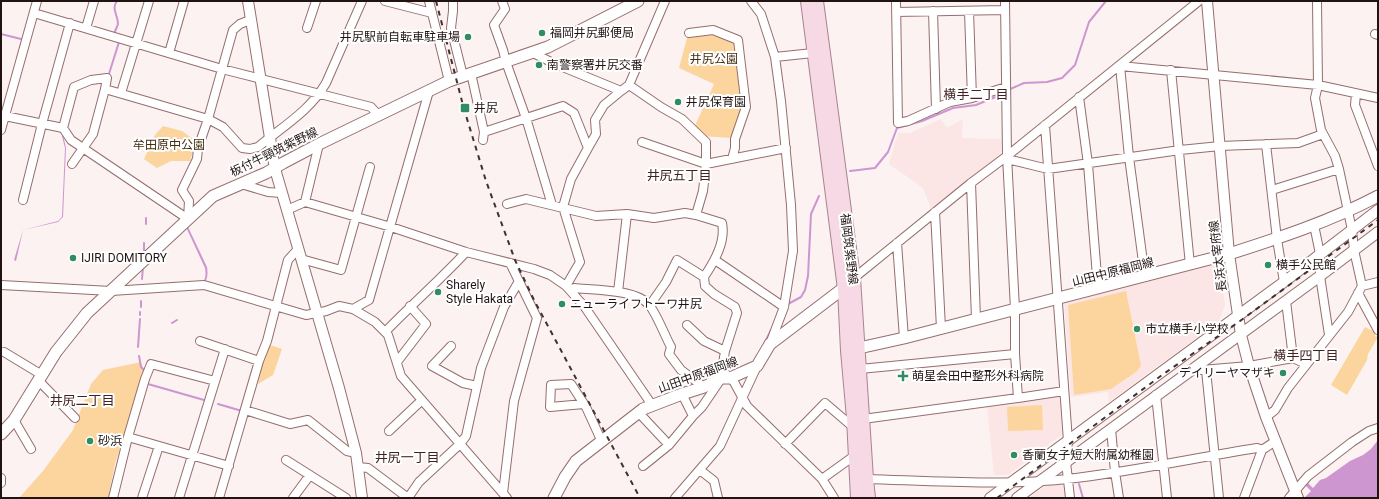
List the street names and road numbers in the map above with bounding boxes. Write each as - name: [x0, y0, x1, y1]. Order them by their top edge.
- street label: 板付牛頸筑紫野線: [228, 125, 320, 179]
- street label: 福岡筑紫野線: [838, 212, 860, 286]
- street label: 長浜太宰府線: [1207, 219, 1229, 293]
- street label: 山田中原福岡線: [1071, 255, 1155, 289]
- street label: 山田中原福岡線: [656, 354, 740, 396]

